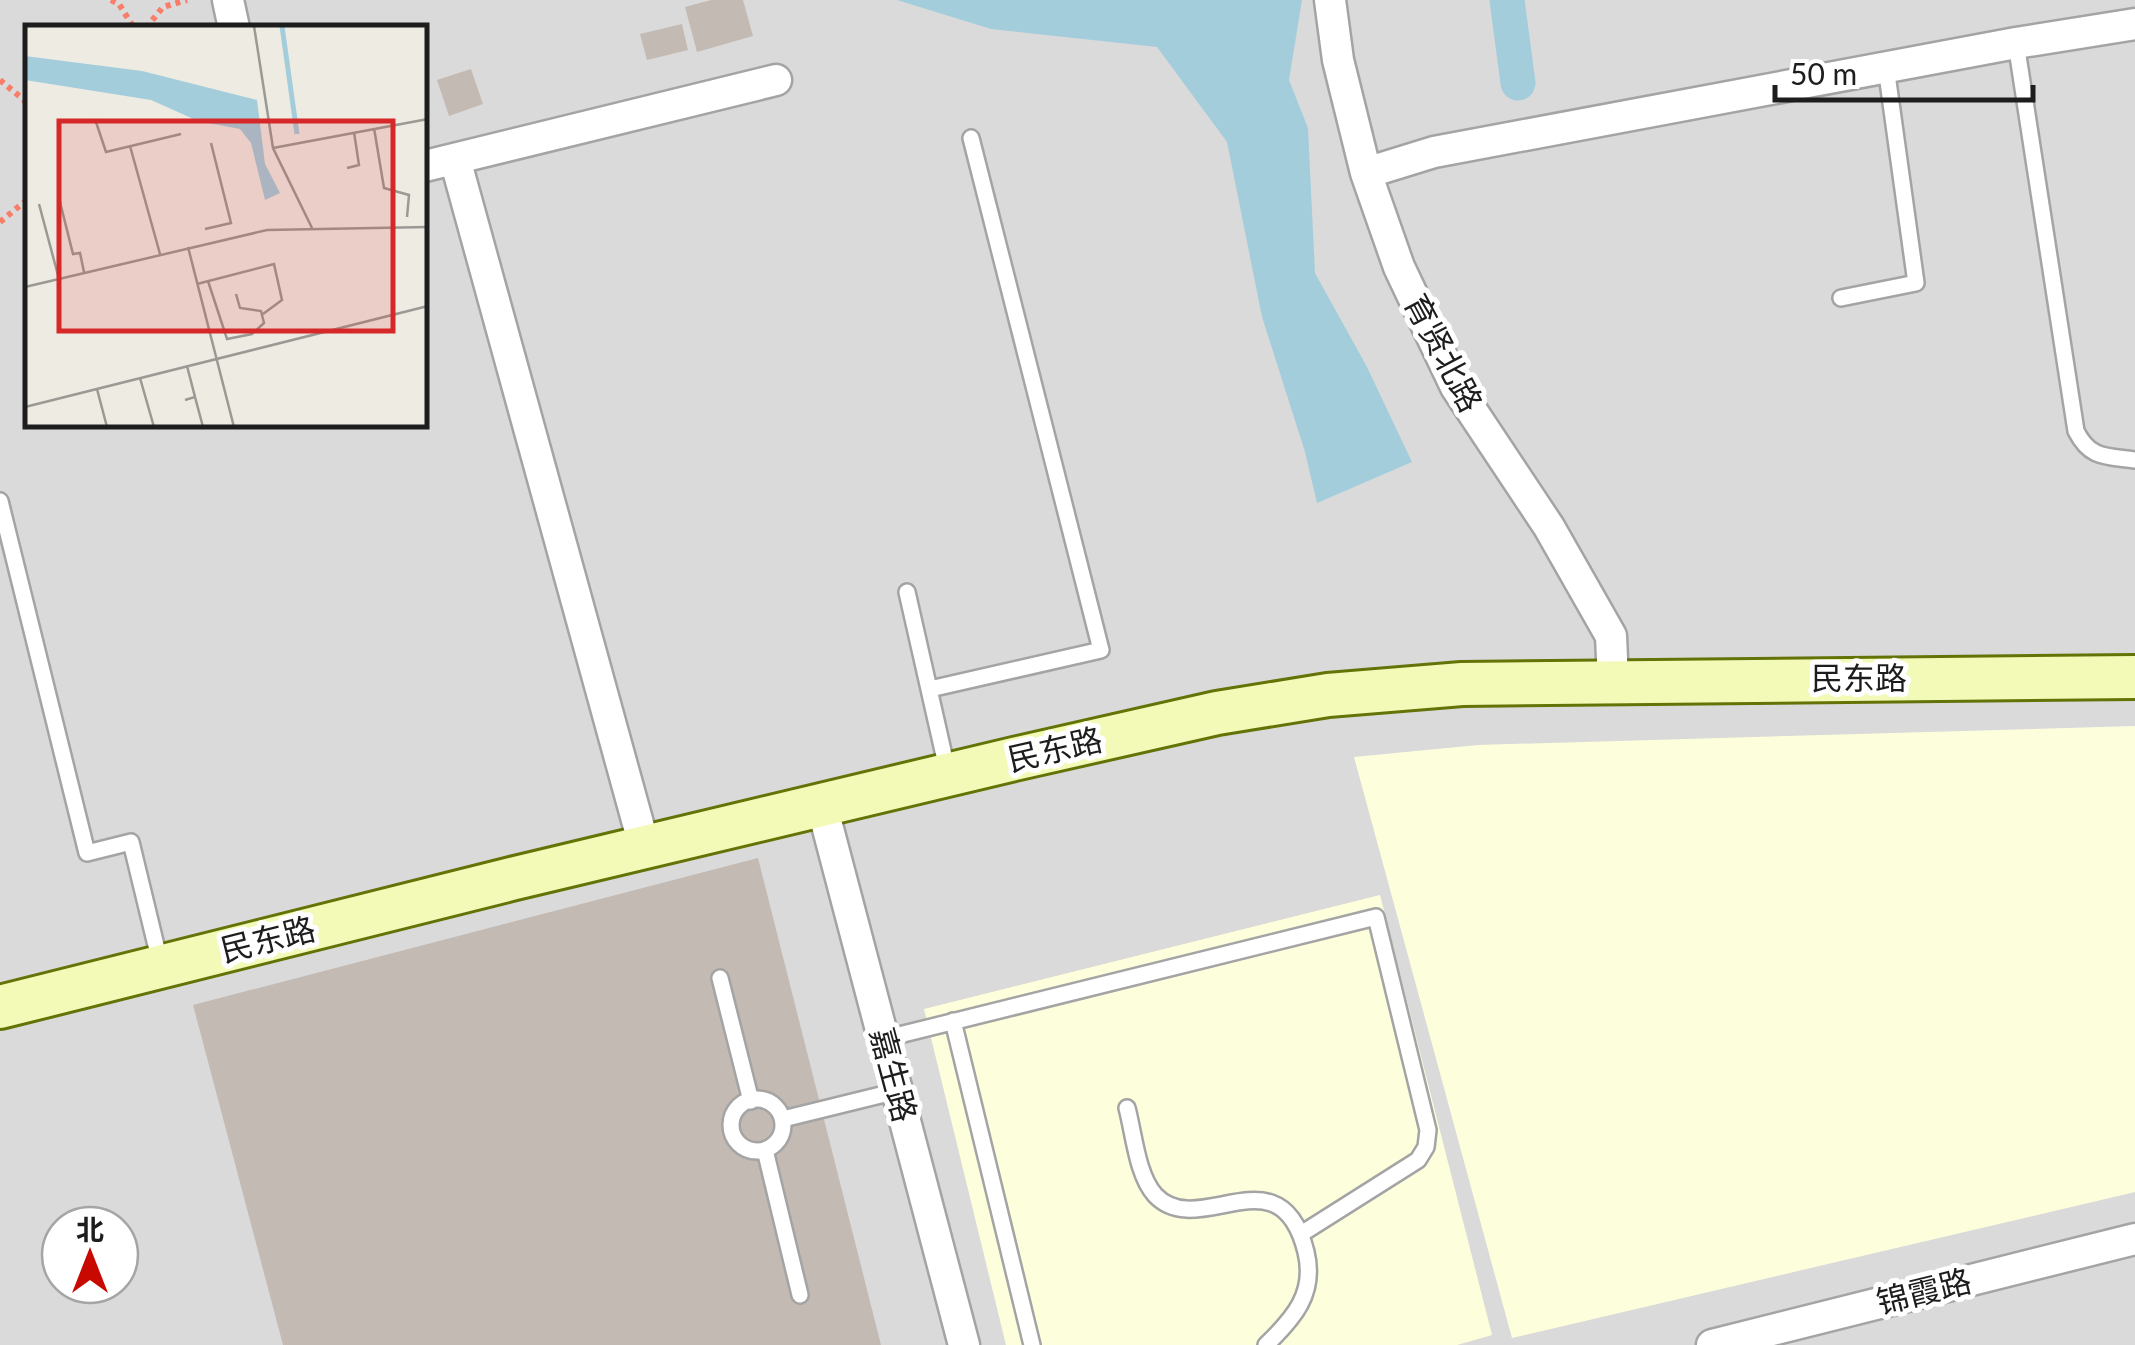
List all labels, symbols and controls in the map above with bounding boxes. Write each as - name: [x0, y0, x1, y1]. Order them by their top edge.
- inset map: [25, 25, 428, 428]
- scale bar: [1775, 40, 2032, 102]
- text: 50 m: [1790, 55, 1857, 91]
- street label: 育贤北路: [1397, 287, 1492, 418]
- street label: 民东路: [1811, 658, 1907, 697]
- street label: 民东路: [1003, 719, 1106, 778]
- street label: 民东路: [216, 908, 319, 969]
- street label: 嘉生路: [863, 1023, 926, 1126]
- north arrow: [40, 1205, 140, 1305]
- text: 北: [76, 1212, 104, 1246]
- street label: 锦霞路: [1872, 1260, 1975, 1321]

